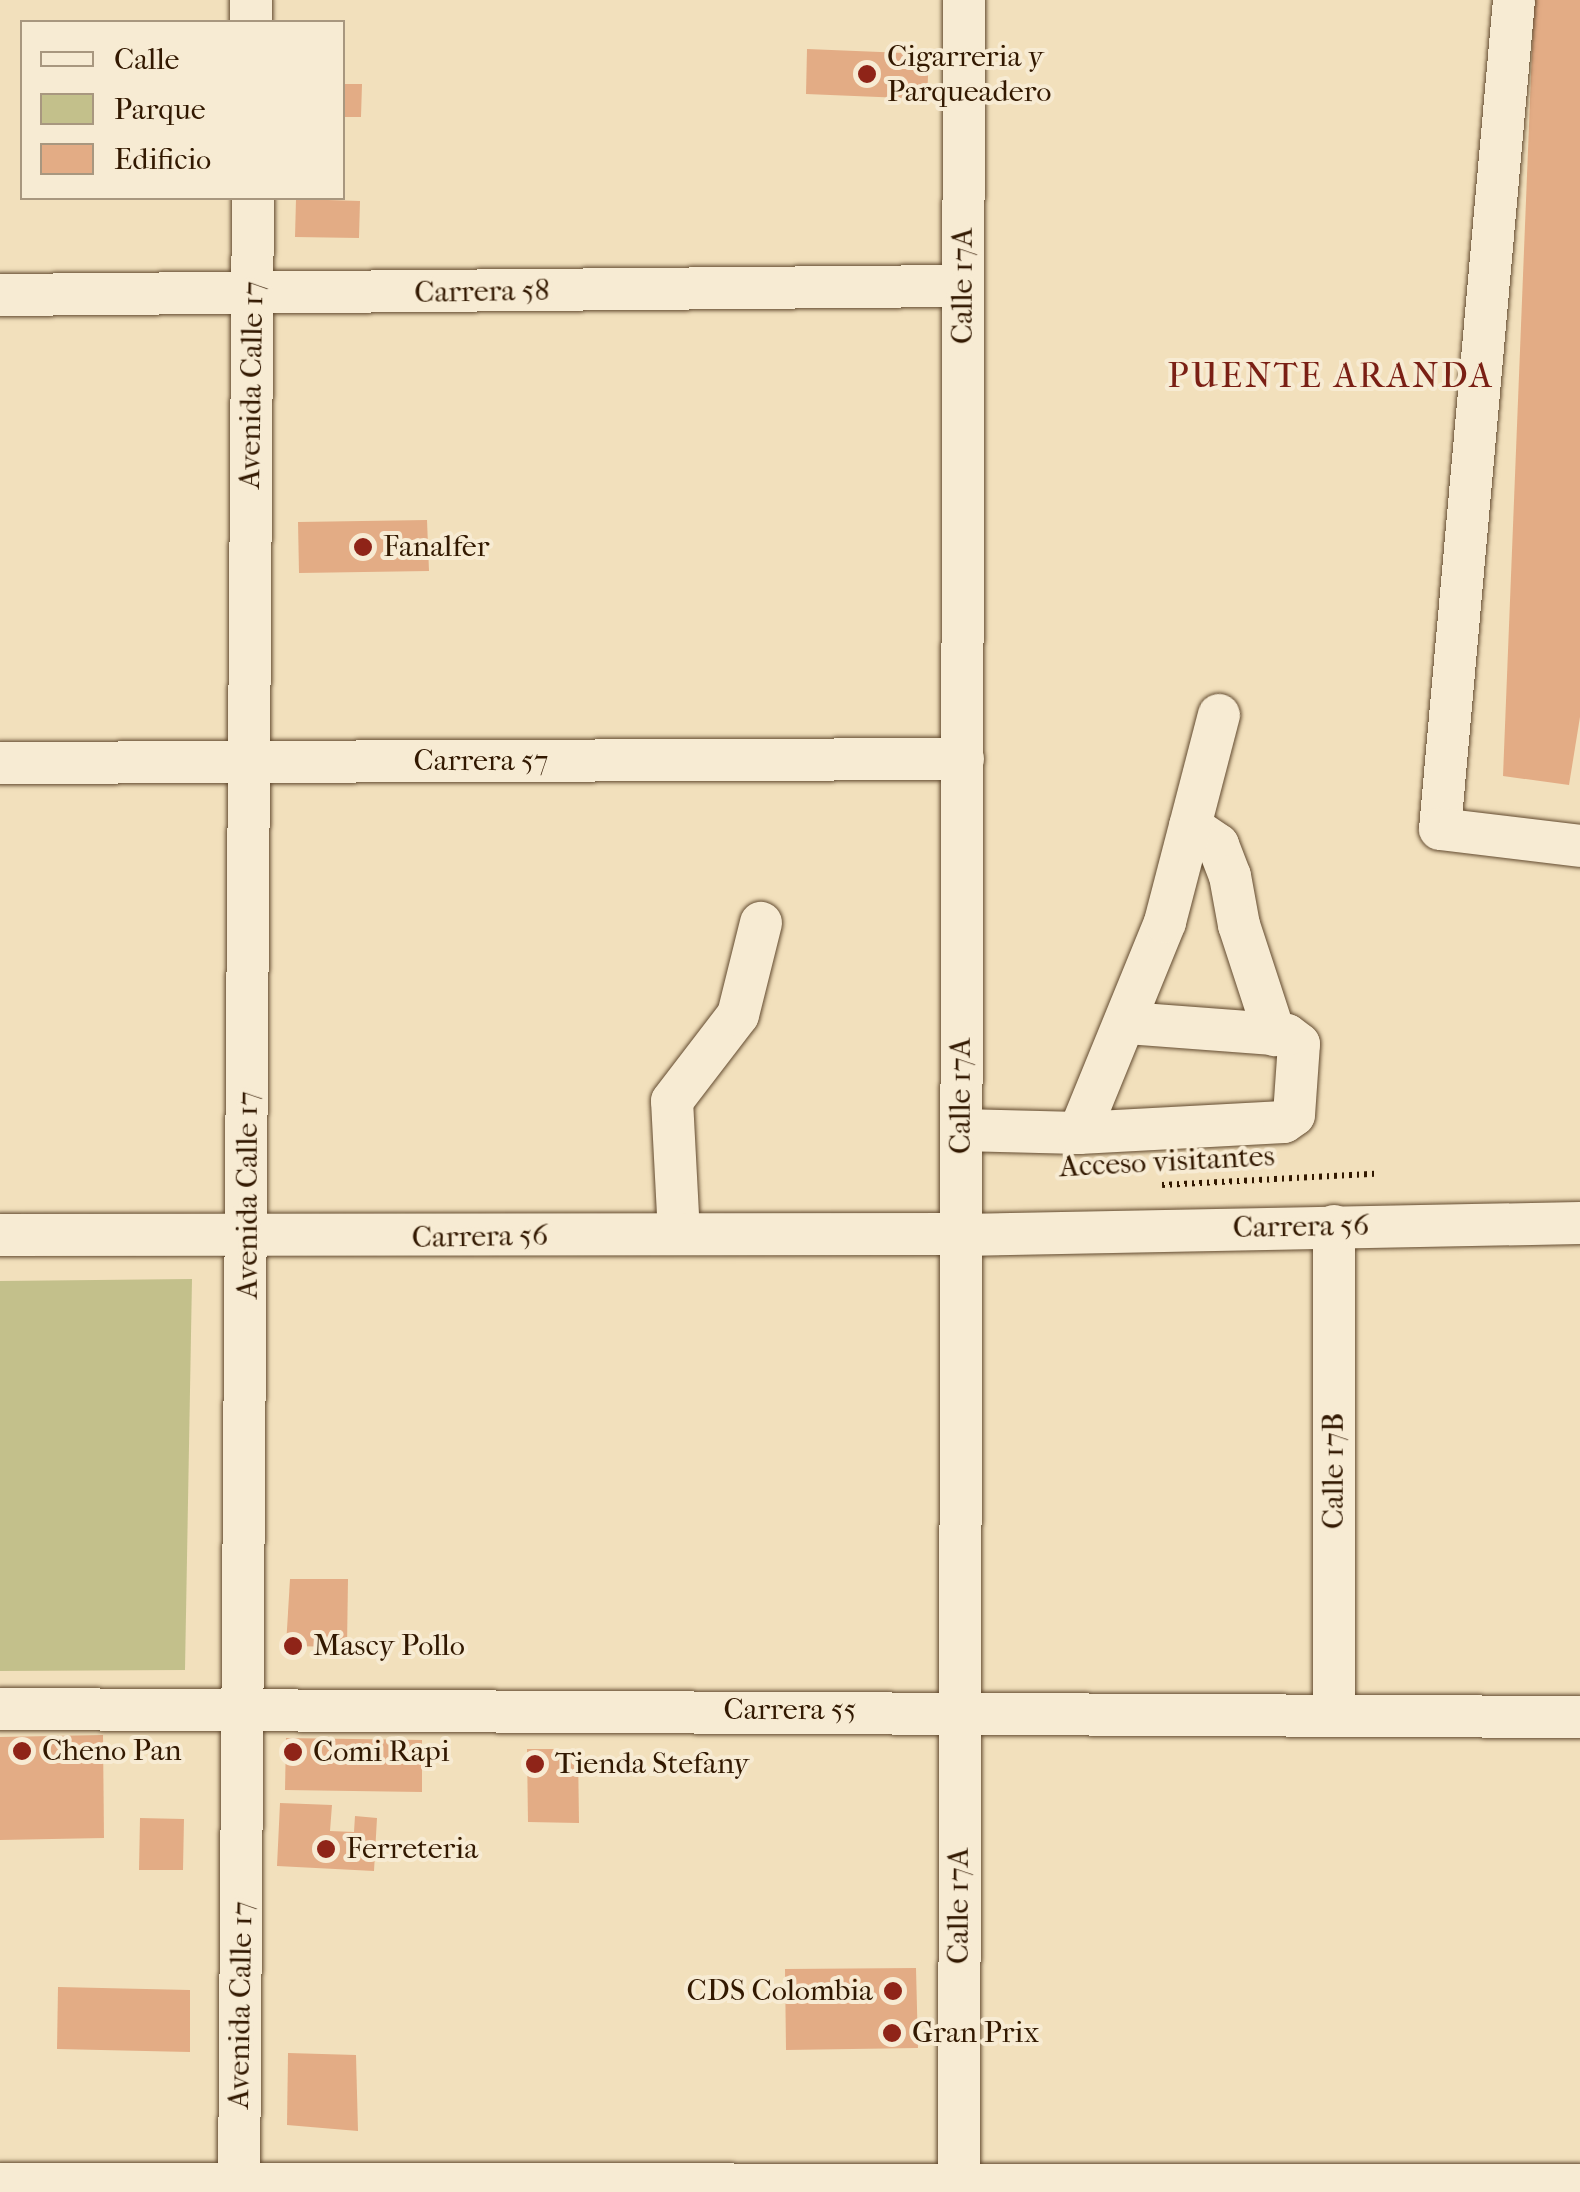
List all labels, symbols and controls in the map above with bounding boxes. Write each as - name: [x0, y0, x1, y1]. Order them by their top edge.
- legend: [20, 20, 345, 200]
- place label: Cigarreria y Parqueadero: [887, 39, 1051, 110]
- text: Calle: [114, 42, 179, 77]
- marker: Cigarreria y Parqueadero: [856, 63, 878, 85]
- text: Parque: [114, 92, 206, 127]
- text: Edificio: [114, 142, 211, 177]
- street label: Calle 17A: [945, 228, 981, 344]
- street label: Carrera 58: [414, 273, 550, 311]
- street label: Avenida Calle 17: [232, 281, 272, 489]
- district label: PUENTE ARANDA: [1167, 355, 1495, 397]
- place label: Fanalfer: [383, 529, 489, 565]
- marker: Fanalfer: [352, 536, 374, 558]
- street label: Carrera 57: [414, 743, 548, 779]
- street label: Calle 17A: [943, 1038, 979, 1154]
- street label: Avenida Calle 17: [230, 1091, 266, 1299]
- street label: Acceso visitantes: [1058, 1138, 1276, 1186]
- street label: Carrera 56: [1232, 1208, 1370, 1246]
- street label: Carrera 56: [411, 1218, 549, 1256]
- street label: Calle 17B: [1316, 1413, 1352, 1529]
- place label: Mascy Pollo: [313, 1628, 465, 1664]
- marker: Mascy Pollo: [282, 1635, 304, 1657]
- street label: Carrera 55: [723, 1692, 857, 1728]
- place label: Cheno Pan: [42, 1733, 182, 1769]
- place label: Comi Rapi: [313, 1734, 450, 1770]
- marker: Cheno Pan: [11, 1740, 33, 1762]
- marker: Comi Rapi: [282, 1741, 304, 1763]
- place label: Tienda Stefany: [555, 1746, 749, 1782]
- marker: Tienda Stefany: [524, 1753, 546, 1775]
- place label: Ferreteria: [346, 1831, 478, 1867]
- marker: Ferreteria: [315, 1838, 337, 1860]
- street label: Calle 17A: [941, 1848, 977, 1964]
- street label: Avenida Calle 17: [221, 1901, 261, 2109]
- place label: CDS Colombia: [687, 1973, 873, 2009]
- marker: CDS Colombia: [882, 1980, 904, 2002]
- place label: Gran Prix: [912, 2015, 1039, 2051]
- marker: Gran Prix: [881, 2022, 903, 2044]

